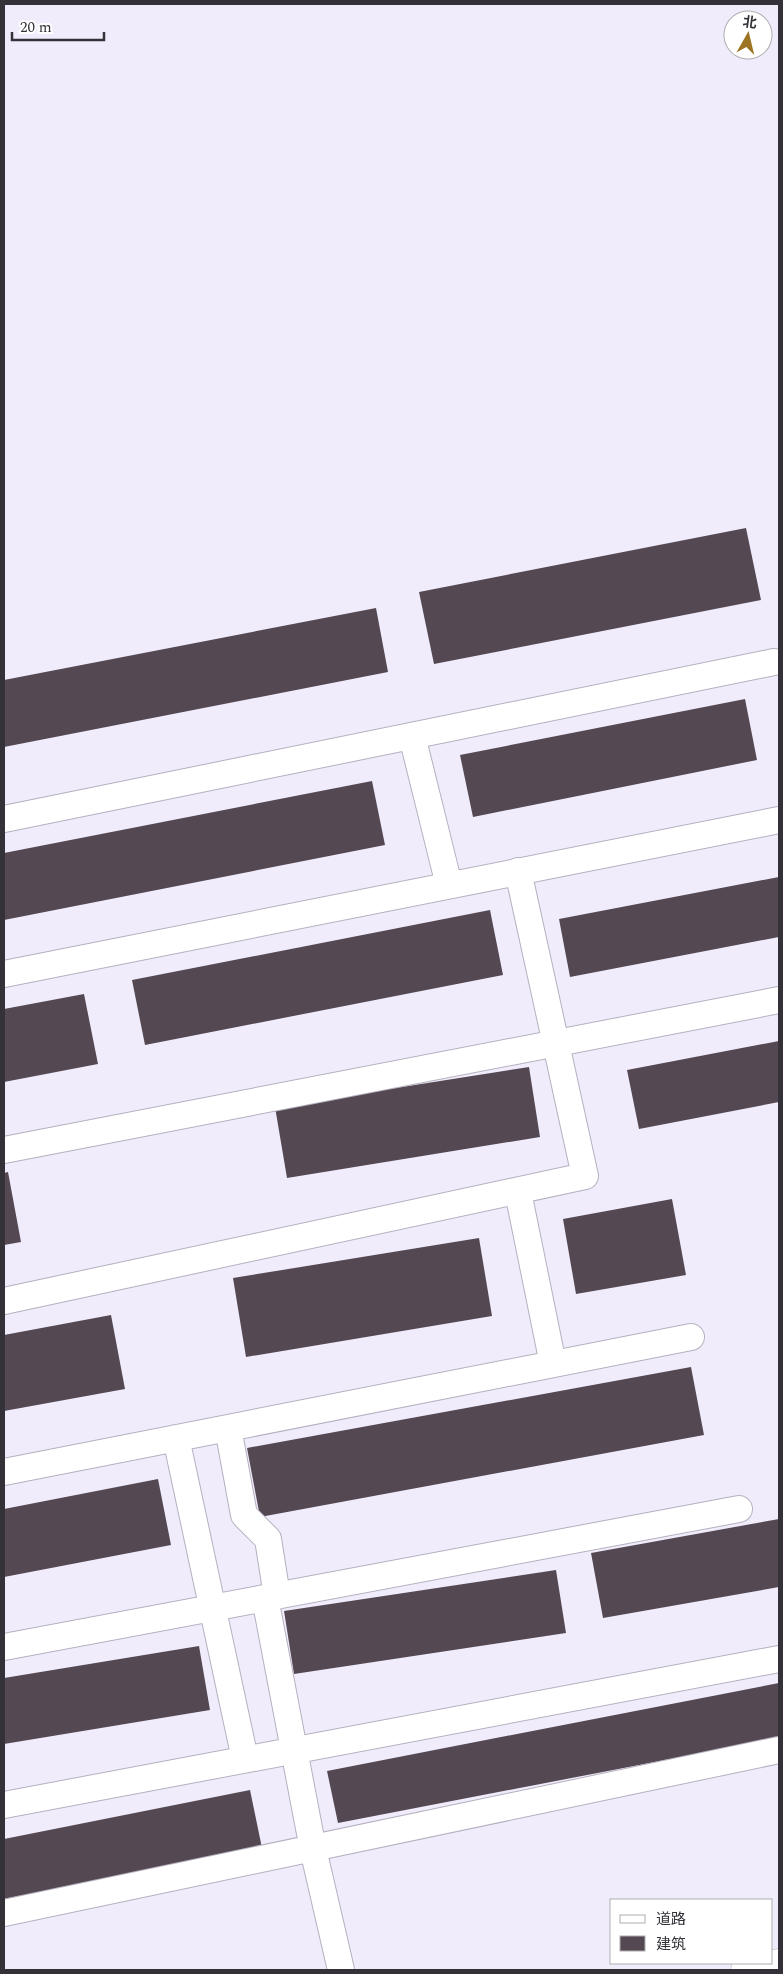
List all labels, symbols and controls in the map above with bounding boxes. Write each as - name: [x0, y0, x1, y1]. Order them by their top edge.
- scale bar: [12, 10, 105, 42]
- north arrow: [723, 10, 773, 60]
- text: 北: [741, 11, 758, 34]
- text: 20 m: [20, 16, 52, 39]
- legend: [610, 1899, 773, 1964]
- text: 道路: [656, 1908, 686, 1931]
- text: 建筑: [656, 1933, 686, 1956]

